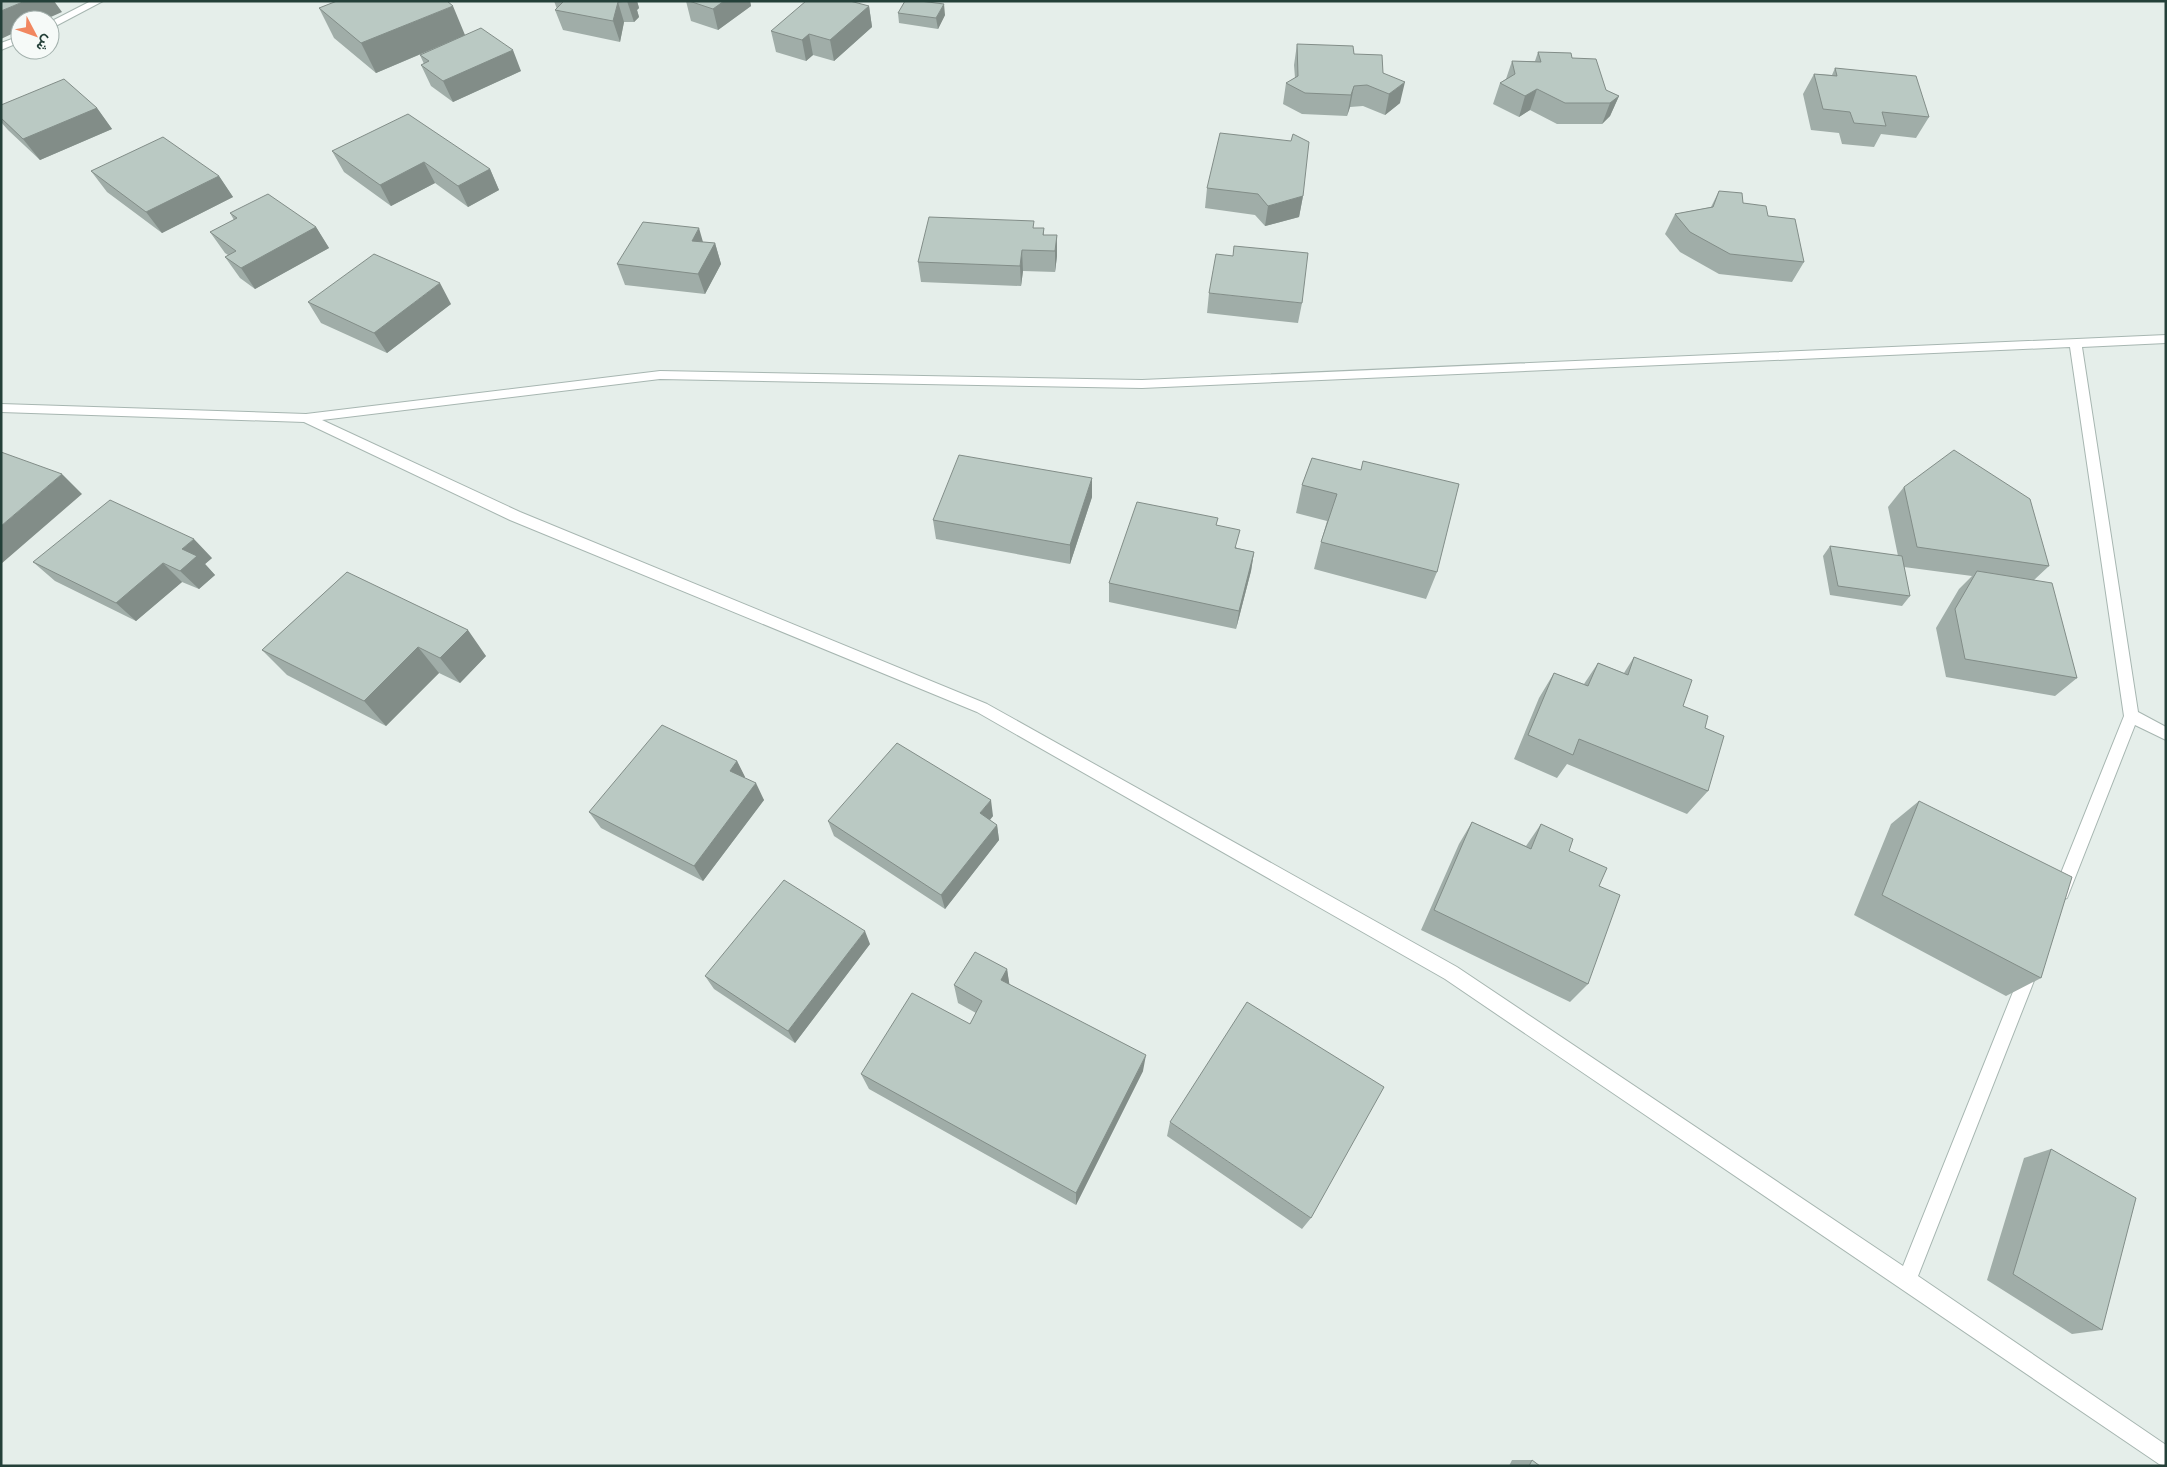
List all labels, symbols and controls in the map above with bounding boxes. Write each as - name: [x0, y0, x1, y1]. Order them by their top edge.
- north arrow: [10, 10, 60, 60]
- text: ش: [32, 31, 56, 55]

